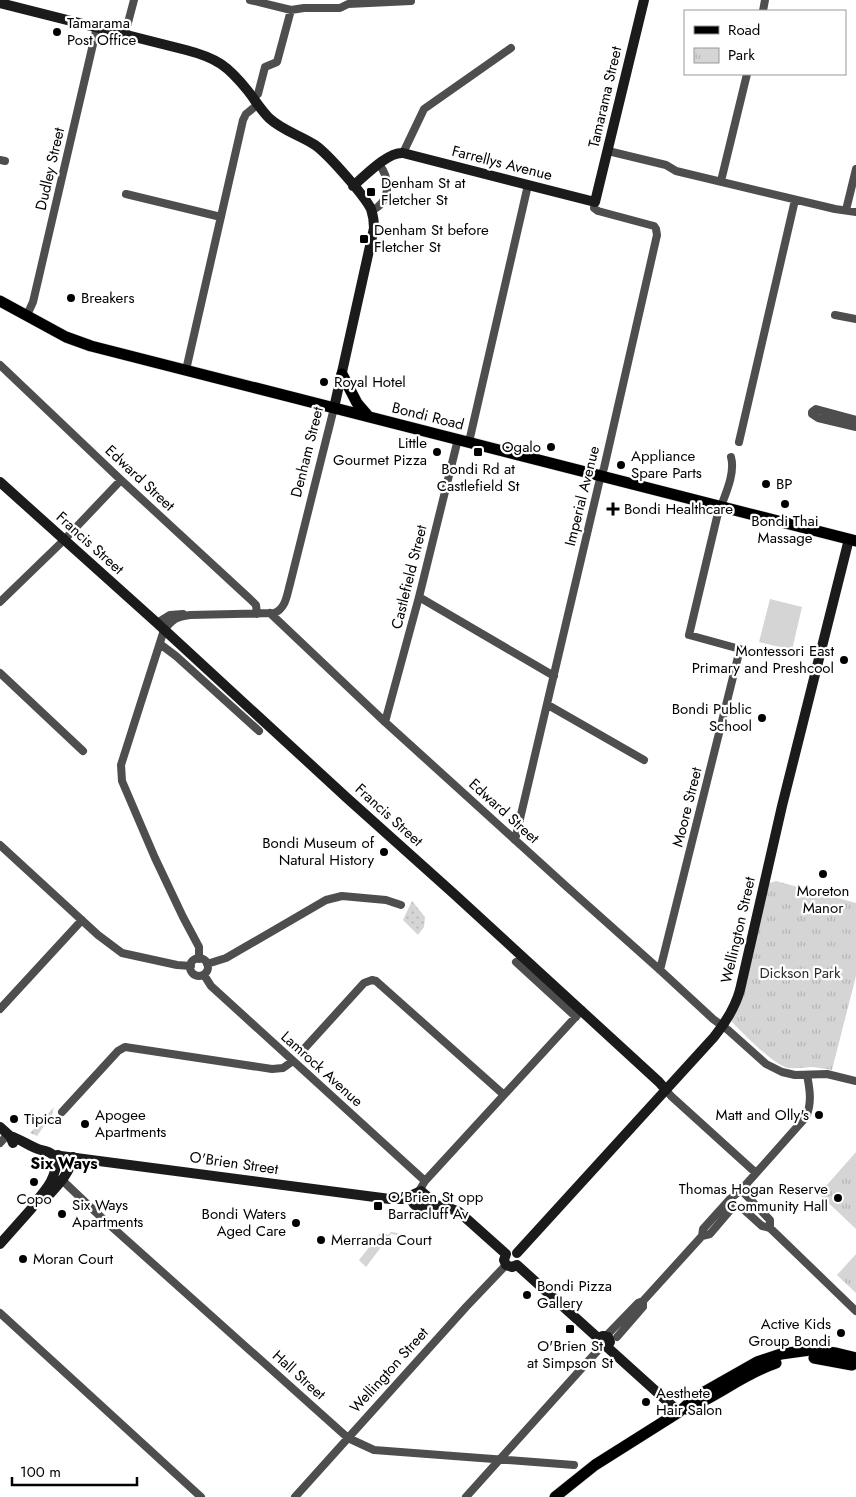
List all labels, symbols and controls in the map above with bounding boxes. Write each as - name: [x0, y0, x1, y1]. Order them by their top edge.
- legend: [684, 10, 846, 75]
- place label: Tamarama Post Office: [67, 12, 137, 51]
- text: Road: [728, 19, 760, 41]
- marker: Tamarama Post Office: [51, 26, 63, 38]
- street label: Tamarama Street: [583, 44, 627, 150]
- text: Park: [728, 44, 755, 66]
- street label: Dudley Street: [30, 125, 70, 213]
- street label: Farrellys Avenue: [449, 140, 555, 186]
- place label: Denham St at Fletcher St: [381, 172, 466, 211]
- marker: Denham St at Fletcher St: [365, 186, 377, 198]
- place label: Denham St before Fletcher St: [374, 219, 489, 258]
- marker: Denham St before Fletcher St: [358, 233, 370, 245]
- place label: Breakers: [81, 287, 135, 309]
- marker: Breakers: [65, 292, 77, 304]
- place label: Royal Hotel: [334, 371, 406, 393]
- marker: Royal Hotel: [318, 376, 330, 388]
- street label: Bondi Road: [390, 396, 466, 436]
- street label: Denham Street: [285, 404, 329, 500]
- place label: Little Gourmet Pizza: [333, 432, 427, 471]
- place label: Ogalo: [502, 436, 541, 458]
- street label: Edward Street: [100, 440, 180, 516]
- marker: Ogalo: [545, 441, 557, 453]
- street label: Imperial Avenue: [559, 443, 605, 548]
- place label: Appliance Spare Parts: [631, 445, 702, 484]
- marker: Little Gourmet Pizza: [431, 446, 443, 458]
- marker: Bondi Rd at Castlefield St: [472, 446, 484, 458]
- place label: Bondi Rd at Castlefield St: [437, 458, 520, 497]
- marker: Appliance Spare Parts: [615, 459, 627, 471]
- place label: BP: [776, 473, 793, 495]
- marker: BP: [760, 478, 772, 490]
- place label: Bondi Healthcare: [624, 498, 733, 520]
- marker: Bondi Thai Massage: [779, 498, 791, 510]
- marker: Bondi Healthcare: [606, 502, 620, 516]
- street label: Francis Street: [51, 506, 129, 580]
- place label: Bondi Thai Massage: [751, 510, 819, 549]
- street label: Castlefield Street: [385, 522, 433, 631]
- place label: Montessori East Primary and Preshcool: [692, 640, 834, 679]
- marker: Montessori East Primary and Preshcool: [838, 654, 850, 666]
- place label: Bondi Public School: [672, 698, 752, 737]
- marker: Bondi Public School: [756, 712, 768, 724]
- street label: Moore Street: [666, 764, 708, 849]
- street label: Edward Street: [464, 773, 544, 849]
- street label: Francis Street: [350, 778, 428, 852]
- place label: Bondi Museum of Natural History: [262, 832, 375, 871]
- marker: Bondi Museum of Natural History: [378, 846, 390, 858]
- marker: Moreton Manor: [817, 868, 829, 880]
- street label: Wellington Street: [715, 874, 761, 985]
- place label: Moreton Manor: [797, 880, 849, 919]
- park label: Dickson Park: [759, 962, 841, 984]
- street label: Lamrock Avenue: [276, 1026, 368, 1112]
- place label: Apogee Apartments: [95, 1104, 166, 1143]
- place label: Matt and Olly's: [716, 1104, 809, 1126]
- place label: Tipica: [24, 1108, 62, 1130]
- marker: Matt and Olly's: [813, 1109, 825, 1121]
- marker: Tipica: [8, 1113, 20, 1125]
- marker: Apogee Apartments: [79, 1118, 91, 1130]
- street label: O'Brien Street: [188, 1146, 280, 1180]
- district label: Six Ways: [30, 1152, 98, 1175]
- marker: Copo: [28, 1176, 40, 1188]
- place label: Thomas Hogan Reserve Community Hall: [679, 1178, 828, 1217]
- place label: O'Brien St opp Barracluff Av: [388, 1186, 484, 1225]
- place label: Copo: [16, 1188, 52, 1210]
- marker: Thomas Hogan Reserve Community Hall: [832, 1192, 844, 1204]
- place label: Six Ways Apartments: [72, 1194, 143, 1233]
- marker: O'Brien St opp Barracluff Av: [372, 1200, 384, 1212]
- place label: Bondi Waters Aged Care: [202, 1203, 286, 1242]
- marker: Six Ways Apartments: [56, 1208, 68, 1220]
- marker: Bondi Waters Aged Care: [290, 1217, 302, 1229]
- place label: Merranda Court: [331, 1229, 432, 1251]
- marker: Merranda Court: [315, 1234, 327, 1246]
- place label: Moran Court: [33, 1248, 114, 1270]
- marker: Moran Court: [17, 1253, 29, 1265]
- place label: Bondi Pizza Gallery: [537, 1275, 612, 1314]
- marker: Bondi Pizza Gallery: [521, 1289, 533, 1301]
- place label: Active Kids Group Bondi: [748, 1313, 831, 1352]
- street label: Wellington Street: [345, 1322, 434, 1418]
- marker: O'Brien St at Simpson St: [564, 1323, 576, 1335]
- marker: Active Kids Group Bondi: [835, 1327, 847, 1339]
- place label: O'Brien St at Simpson St: [527, 1335, 613, 1374]
- street label: Hall Street: [267, 1345, 331, 1405]
- place label: Aesthete Hair Salon: [656, 1382, 722, 1421]
- marker: Aesthete Hair Salon: [640, 1396, 652, 1408]
- scale bar: [12, 1454, 138, 1486]
- text: 100 m: [20, 1461, 61, 1483]

